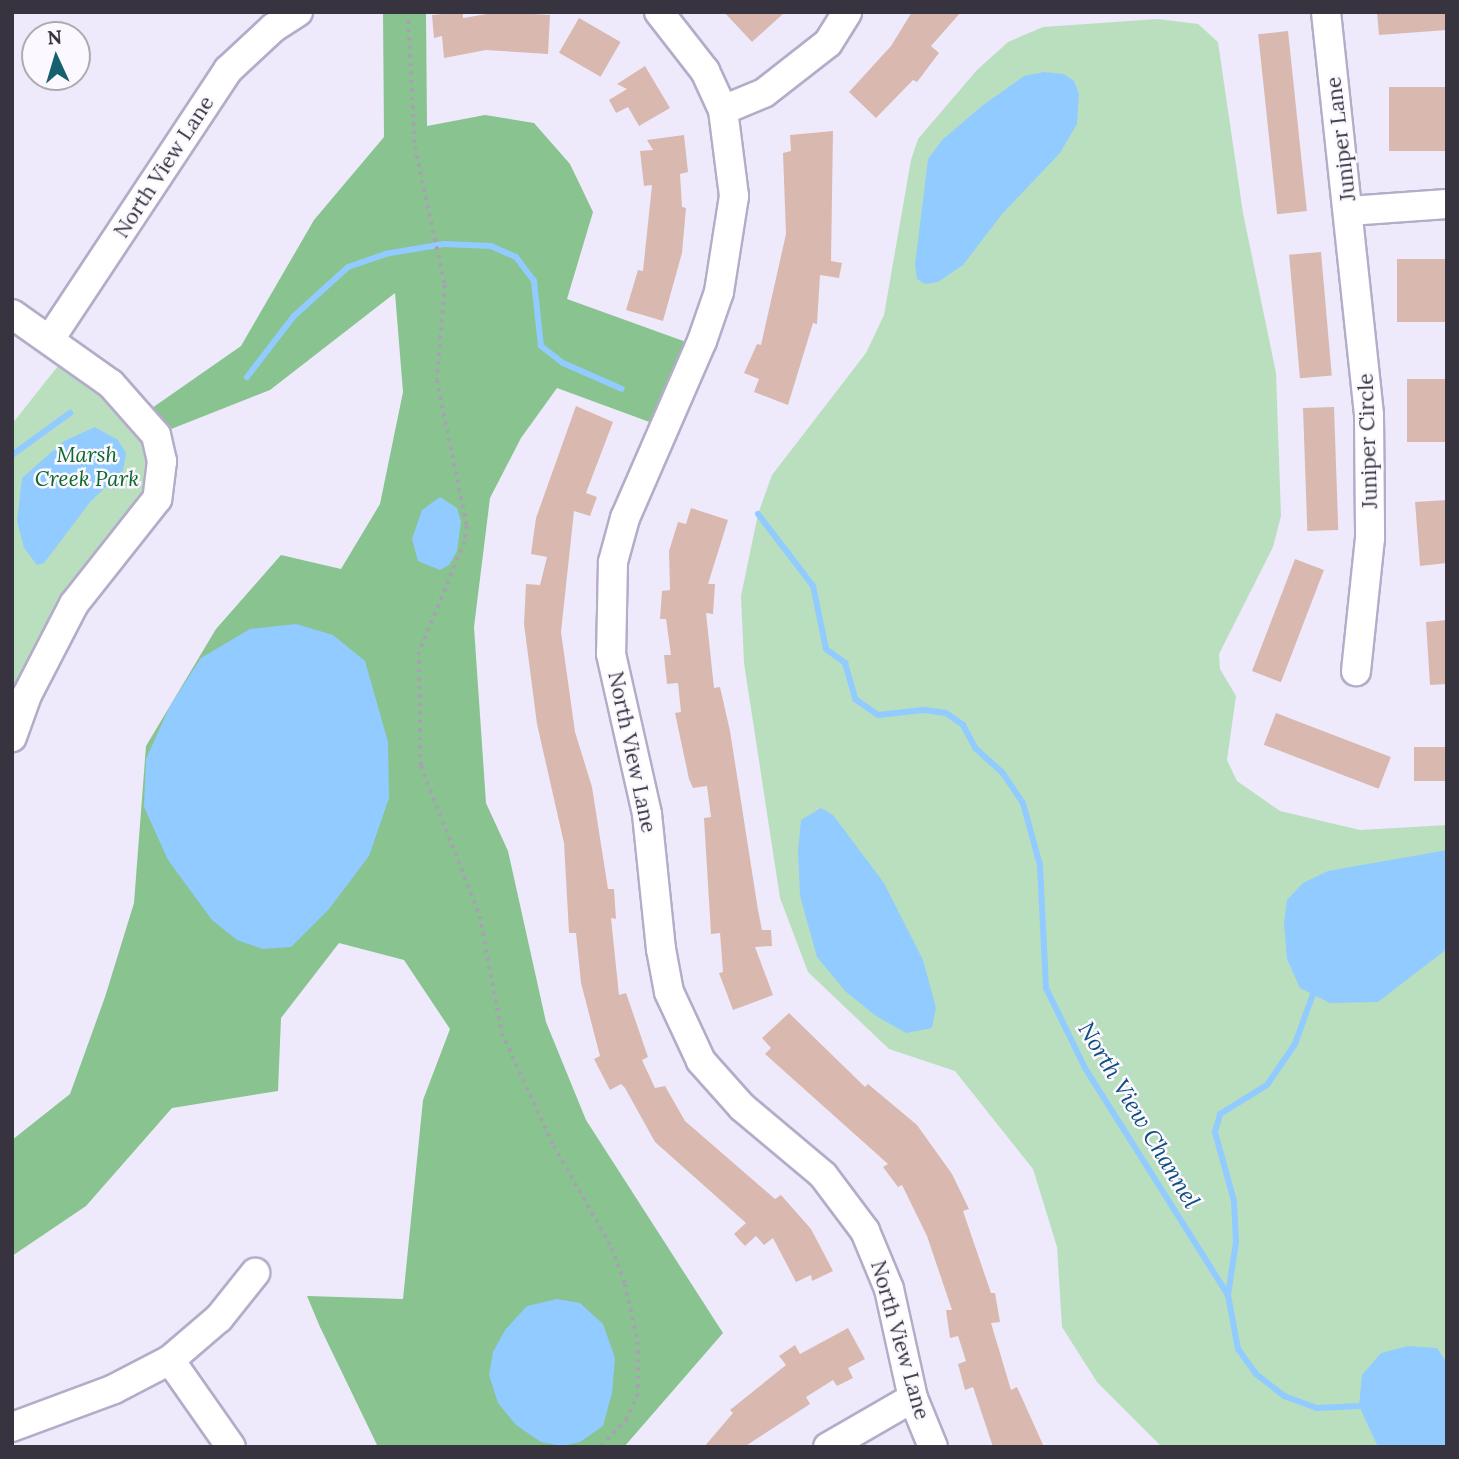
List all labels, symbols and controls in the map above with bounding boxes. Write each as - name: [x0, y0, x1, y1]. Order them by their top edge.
- north arrow: [21, 21, 91, 91]
- text: N: [47, 25, 63, 50]
- street label: Juniper Lane: [1321, 75, 1361, 203]
- street label: North View Lane: [109, 91, 219, 243]
- street label: Juniper Circle: [1353, 373, 1383, 509]
- park label: Marsh Creek Park: [35, 442, 139, 492]
- street label: North View Lane: [603, 669, 661, 835]
- water label: North View Channel: [1072, 1017, 1206, 1213]
- street label: North View Lane: [865, 1258, 935, 1422]

